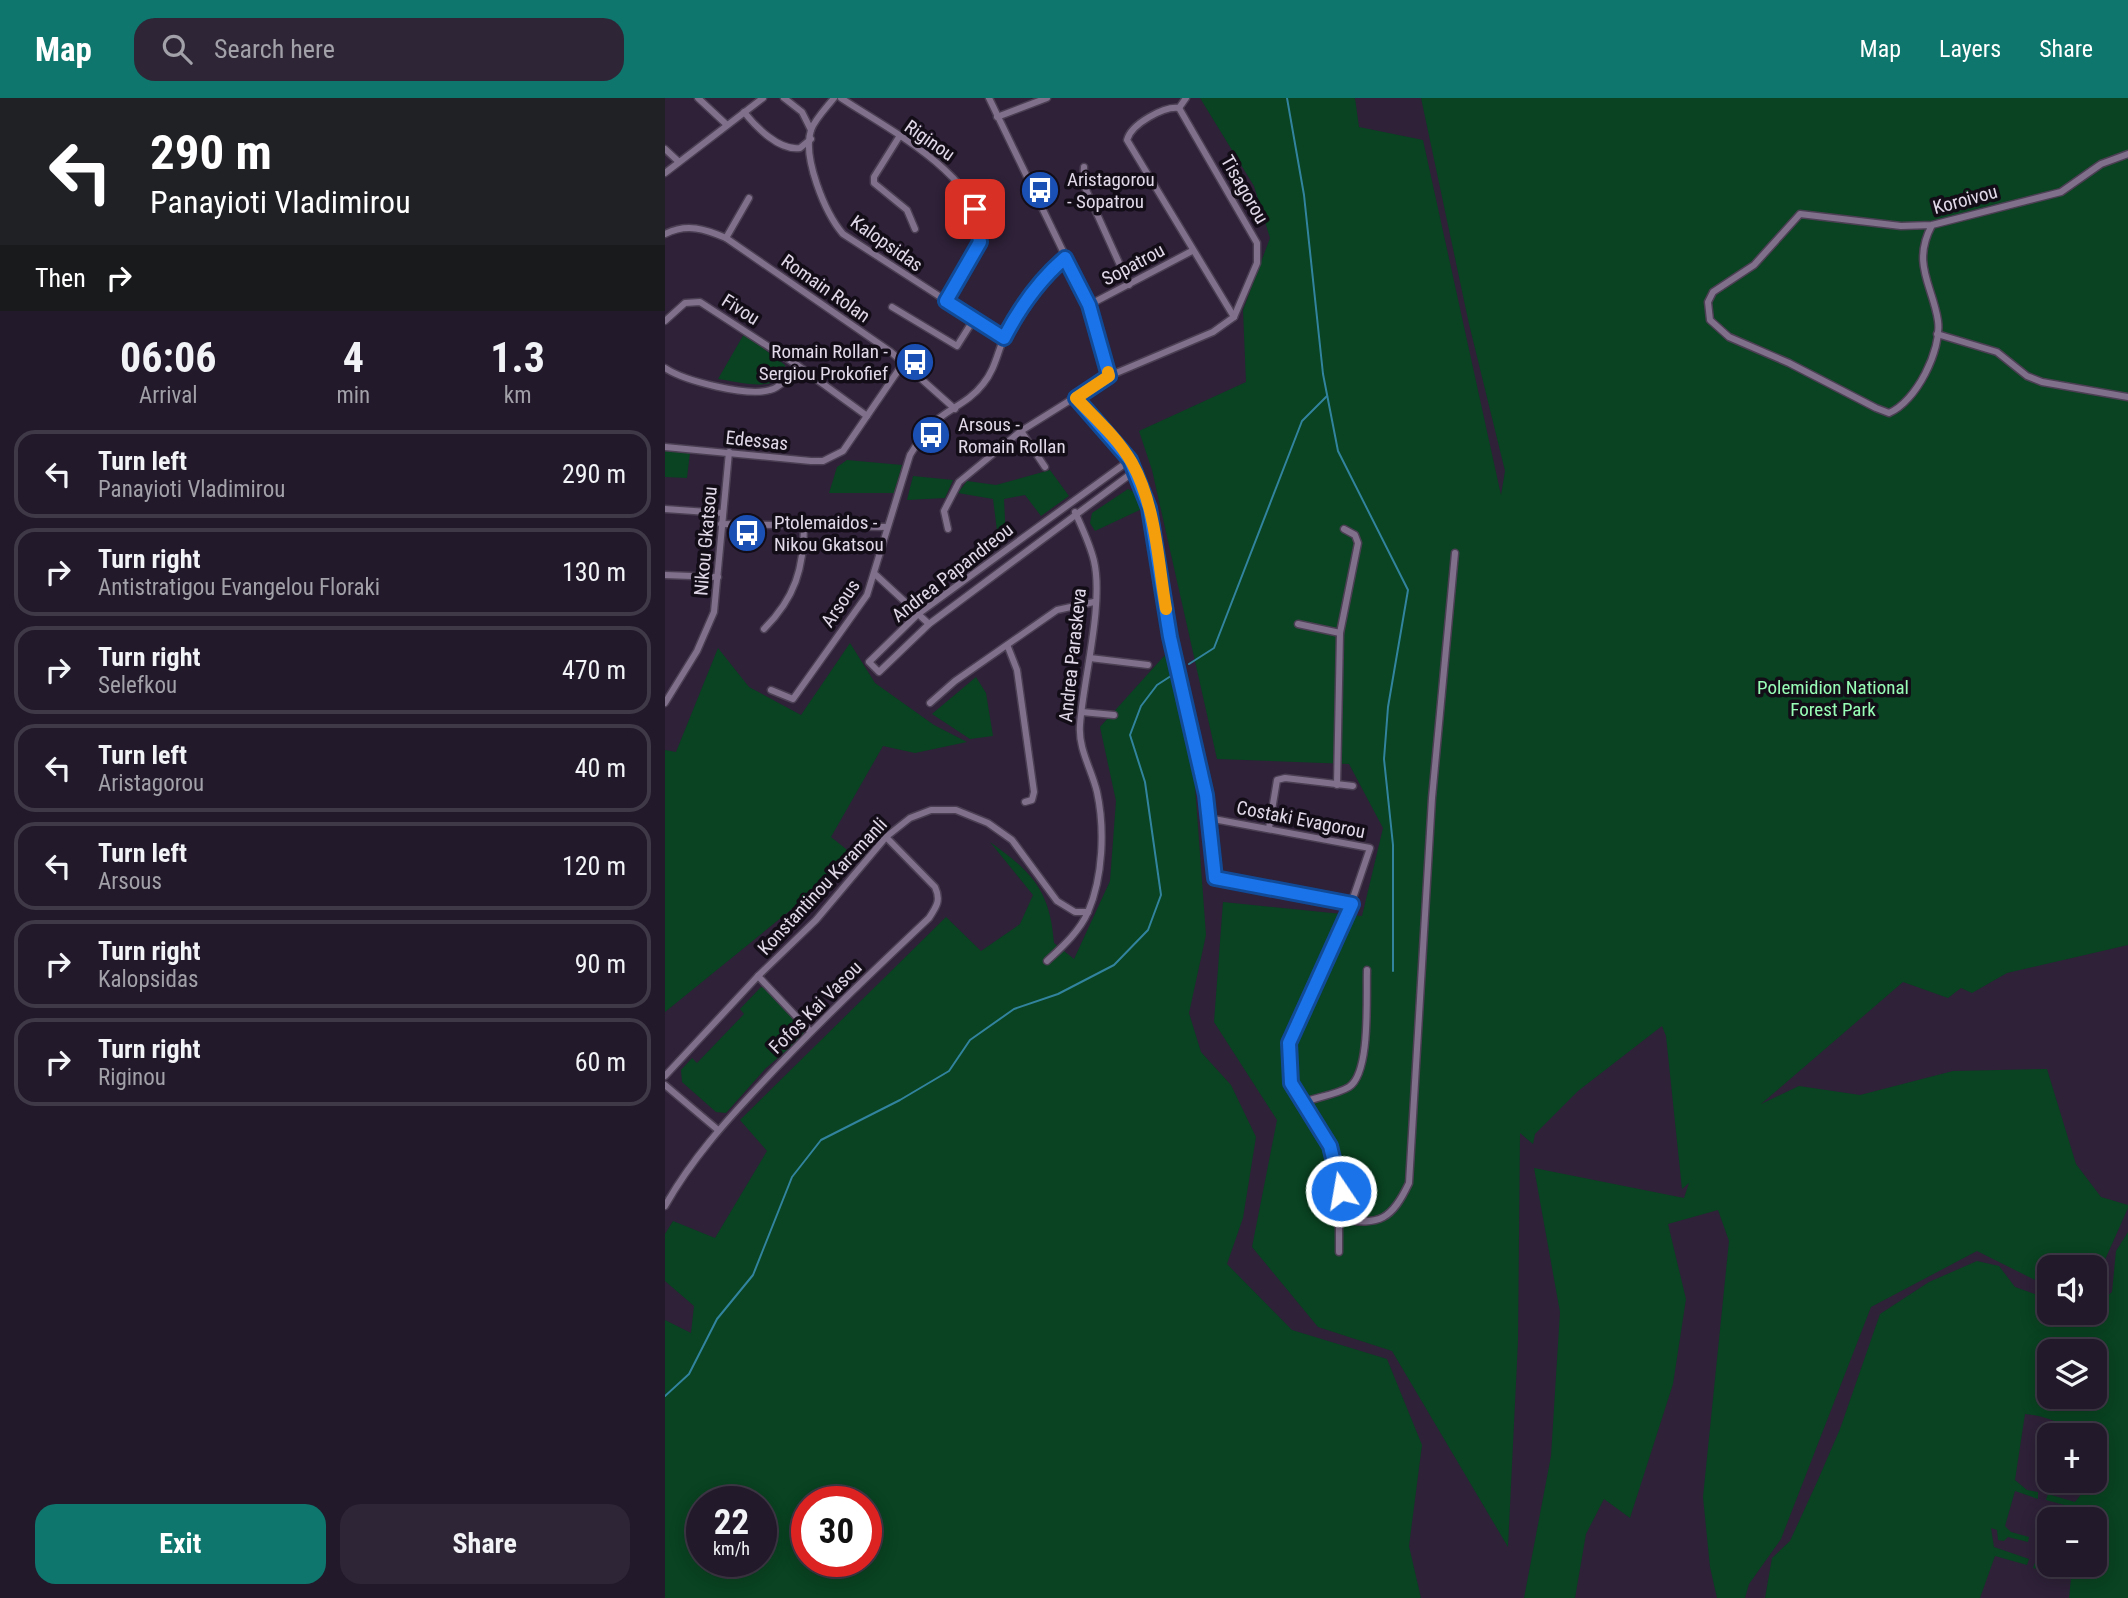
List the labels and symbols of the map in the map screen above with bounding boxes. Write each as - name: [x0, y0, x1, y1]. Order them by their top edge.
- street label: Riginou: [900, 115, 959, 166]
- street label: Tisagorou: [1216, 151, 1273, 228]
- place label: Aristagorou - Sopatrou: [1067, 168, 1155, 213]
- bus stop icon: Aristagorou - Sopatrou: [1019, 169, 1061, 211]
- pin: [945, 179, 1005, 239]
- street label: Koroivou: [1930, 180, 2000, 219]
- street label: Kalopsidas: [846, 210, 927, 277]
- street label: Sopatrou: [1098, 238, 1169, 291]
- street label: Romain Rolan: [777, 249, 875, 327]
- street label: Fivou: [718, 289, 764, 330]
- place label: Romain Rollan - Sergiou Prokofief: [759, 340, 888, 385]
- bus stop icon: Romain Rollan - Sergiou Prokofief: [894, 341, 936, 383]
- place label: Arsous - Romain Rollan: [958, 413, 1066, 458]
- bus stop icon: Arsous - Romain Rollan: [910, 414, 952, 456]
- street label: Edessas: [725, 426, 789, 455]
- street label: Nikou Gkatsou: [689, 485, 722, 597]
- place label: Ptolemaidos - Nikou Gkatsou: [774, 511, 884, 556]
- bus stop icon: Ptolemaidos - Nikou Gkatsou: [726, 512, 768, 554]
- street label: Andrea Papandreou: [887, 518, 1017, 627]
- street label: Arsous: [816, 575, 865, 632]
- street label: Andrea Paraskeva: [1054, 587, 1091, 723]
- park label: Polemidion National Forest Park: [1757, 676, 1909, 721]
- street label: Costaki Evagorou: [1235, 796, 1367, 843]
- street label: Konstantinou Karamanli: [753, 813, 892, 960]
- street label: Fofos Kai Vasou: [764, 956, 867, 1059]
- position arrow: [1304, 1154, 1378, 1228]
- speed limit sign: 30: [791, 1486, 882, 1577]

